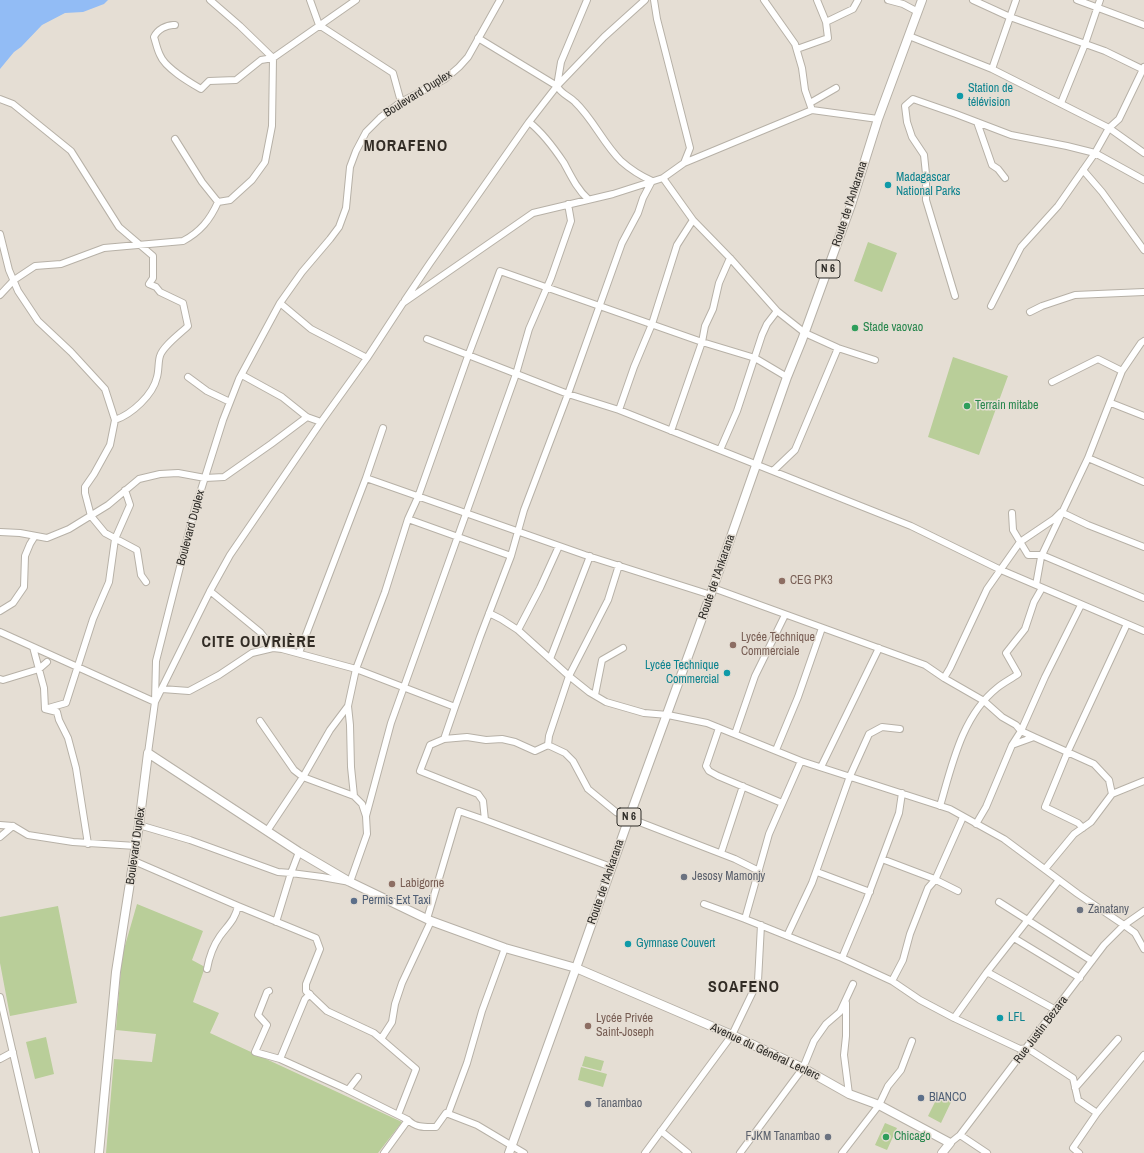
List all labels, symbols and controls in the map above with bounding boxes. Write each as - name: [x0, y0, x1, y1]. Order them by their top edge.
- street label: Boulevard Duplex: [381, 67, 455, 121]
- place label: Station de télévision: [968, 82, 1013, 110]
- marker: Station de télévision: [955, 91, 965, 101]
- district label: MORAFENO: [364, 137, 448, 157]
- street label: Route de l'Ankarana: [829, 160, 871, 248]
- place label: Madagascar National Parks: [896, 171, 961, 199]
- marker: Madagascar National Parks: [883, 180, 893, 190]
- road number: N 6: [816, 260, 840, 278]
- place label: Stade vaovao: [863, 321, 923, 335]
- marker: Stade vaovao: [850, 323, 860, 333]
- place label: Terrain mitabe: [975, 399, 1038, 413]
- marker: Terrain mitabe: [962, 401, 972, 411]
- street label: Boulevard Duplex: [174, 489, 208, 567]
- street label: Route de l'Ankarana: [696, 533, 738, 621]
- place label: CEG PK3: [790, 574, 833, 588]
- marker: CEG PK3: [777, 576, 787, 586]
- place label: Lycée Technique Commerciale: [741, 631, 815, 659]
- district label: CITE OUVRIÈRE: [201, 633, 317, 653]
- marker: Lycée Technique Commerciale: [728, 640, 738, 650]
- place label: Lycée Technique Commercial: [645, 659, 719, 687]
- marker: Lycée Technique Commercial: [722, 668, 732, 678]
- street label: Boulevard Duplex: [123, 807, 149, 885]
- road number: N 6: [617, 808, 641, 826]
- street label: Route de l'Ankarana: [585, 838, 627, 926]
- place label: Jesosy Mamonjy: [692, 870, 765, 884]
- marker: Jesosy Mamonjy: [679, 872, 689, 882]
- place label: Labigorne: [400, 877, 444, 891]
- marker: Labigorne: [387, 879, 397, 889]
- place label: Permis Ext Taxi: [362, 894, 431, 908]
- marker: Permis Ext Taxi: [349, 896, 359, 906]
- place label: Zanatany: [1088, 903, 1129, 917]
- marker: Zanatany: [1075, 905, 1085, 915]
- place label: Gymnase Couvert: [636, 937, 715, 951]
- marker: Gymnase Couvert: [623, 939, 633, 949]
- district label: SOAFENO: [708, 978, 780, 998]
- street label: Rue Justin Bezara: [1011, 993, 1071, 1067]
- place label: LFL: [1008, 1011, 1025, 1025]
- place label: Lycée Privée Saint-Joseph: [596, 1012, 654, 1040]
- marker: LFL: [995, 1013, 1005, 1023]
- street label: Avenue du Général Leclerc: [708, 1020, 822, 1084]
- marker: Lycée Privée Saint-Joseph: [583, 1021, 593, 1031]
- place label: BIANCO: [929, 1091, 967, 1105]
- marker: BIANCO: [916, 1093, 926, 1103]
- place label: Tanambao: [596, 1097, 642, 1111]
- marker: Tanambao: [583, 1099, 593, 1109]
- place label: FJKM Tanambao: [745, 1130, 820, 1144]
- place label: Chicago: [894, 1130, 931, 1144]
- marker: FJKM Tanambao: [823, 1132, 833, 1142]
- marker: Chicago: [881, 1132, 891, 1142]

